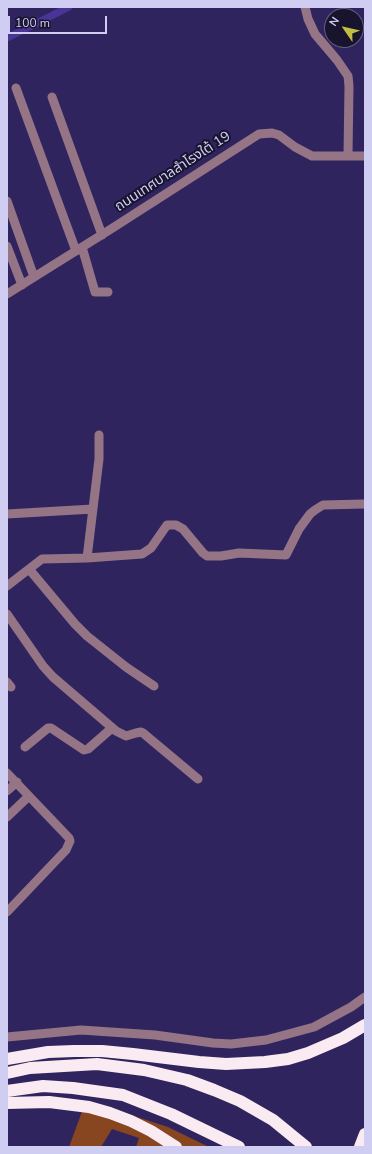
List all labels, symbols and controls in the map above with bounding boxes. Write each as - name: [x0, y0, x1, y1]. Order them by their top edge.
- scale bar: [10, 8, 109, 34]
- north arrow: [324, 8, 364, 48]
- text: N: [326, 14, 343, 29]
- text: 100 m: [15, 15, 50, 31]
- street label: ถนนเทศบาลสำโรงใต้ 19: [112, 128, 234, 216]

